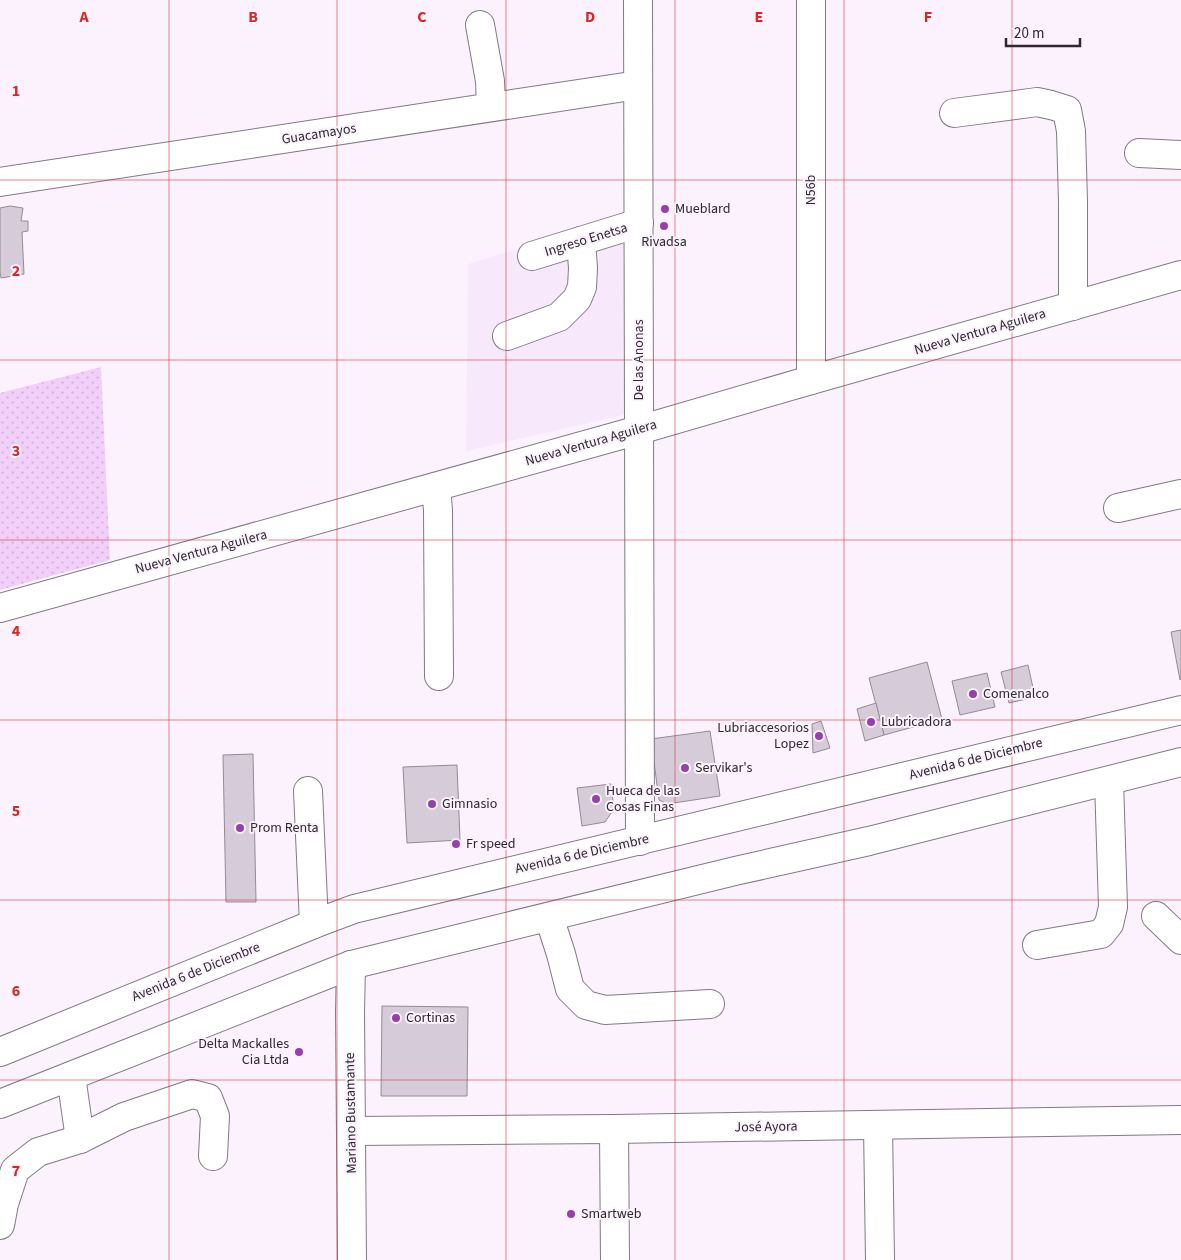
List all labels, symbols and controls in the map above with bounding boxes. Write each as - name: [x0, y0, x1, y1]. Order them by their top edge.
- text: A: [78, 6, 89, 28]
- text: B: [248, 6, 258, 28]
- text: C: [417, 6, 427, 28]
- text: D: [585, 6, 595, 28]
- text: E: [755, 6, 763, 28]
- text: F: [924, 6, 932, 28]
- scale bar: [1006, 15, 1080, 47]
- text: 20 m: [1014, 23, 1044, 44]
- text: 1: [12, 80, 20, 102]
- street label: Guacamayos: [280, 118, 358, 150]
- street label: N56b: [801, 174, 821, 205]
- place label: Mueblard: [675, 199, 731, 219]
- marker: Mueblard: [659, 203, 671, 215]
- street label: Ingreso Enetsa: [542, 218, 630, 262]
- marker: Rivadsa: [658, 220, 670, 232]
- place label: Rivadsa: [641, 232, 687, 252]
- text: 2: [12, 260, 20, 282]
- street label: Nueva Ventura Aguilera: [912, 304, 1048, 360]
- street label: De las Anonas: [629, 319, 649, 401]
- street label: Nueva Ventura Aguilera: [523, 415, 659, 471]
- text: 3: [12, 440, 20, 462]
- street label: Nueva Ventura Aguilera: [133, 525, 269, 579]
- text: 4: [12, 620, 21, 642]
- place label: Comenalco: [983, 684, 1049, 704]
- marker: Comenalco: [967, 688, 979, 700]
- place label: Lubricadora: [881, 712, 952, 732]
- marker: Lubricadora: [865, 716, 877, 728]
- place label: Lubriaccesorios Lopez: [717, 718, 809, 754]
- marker: Lubriaccesorios Lopez: [813, 730, 825, 742]
- street label: Avenida 6 de Diciembre: [907, 733, 1045, 785]
- place label: Servikar's: [695, 758, 753, 778]
- marker: Servikar's: [679, 762, 691, 774]
- place label: Hueca de las Cosas Finas: [606, 781, 680, 817]
- marker: Hueca de las Cosas Finas: [590, 793, 602, 805]
- place label: Gimnasio: [442, 794, 497, 814]
- marker: Gimnasio: [426, 798, 438, 810]
- text: 5: [12, 800, 20, 822]
- place label: Prom Renta: [250, 818, 319, 838]
- marker: Prom Renta: [234, 822, 246, 834]
- street label: Avenida 6 de Diciembre: [513, 829, 651, 879]
- place label: Fr speed: [466, 834, 516, 854]
- marker: Fr speed: [450, 838, 462, 850]
- street label: Avenida 6 de Diciembre: [129, 937, 263, 1007]
- text: 6: [12, 980, 20, 1002]
- place label: Cortinas: [406, 1008, 455, 1028]
- marker: Cortinas: [390, 1012, 402, 1024]
- place label: Delta Mackalles Cia Ltda: [198, 1034, 289, 1070]
- marker: Delta Mackalles Cia Ltda: [293, 1046, 305, 1058]
- street label: Mariano Bustamante: [340, 1052, 362, 1174]
- street label: José Ayora: [734, 1116, 798, 1138]
- text: 7: [12, 1160, 20, 1182]
- place label: Smartweb: [581, 1204, 642, 1224]
- marker: Smartweb: [565, 1208, 577, 1220]

